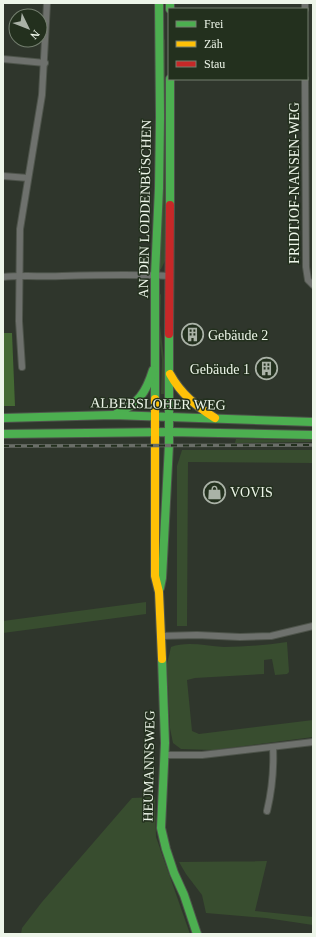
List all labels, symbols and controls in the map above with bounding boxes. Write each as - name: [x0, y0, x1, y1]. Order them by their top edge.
- north arrow: [8, 8, 48, 48]
- legend: [168, 8, 308, 80]
- text: Frei: [204, 17, 224, 31]
- text: N: [28, 28, 42, 42]
- text: Zäh: [204, 37, 223, 51]
- text: Stau: [204, 57, 225, 71]
- street label: FRIDTJOF-NANSEN-WEG: [287, 102, 302, 264]
- street label: AN DEN LODDENBÜSCHEN: [135, 119, 154, 299]
- building icon: Gebäude 2: [180, 322, 206, 348]
- place label: Gebäude 2: [208, 328, 268, 343]
- building icon: Gebäude 1: [253, 356, 279, 382]
- place label: Gebäude 1: [190, 362, 250, 377]
- street label: ALBERSLOHER WEG: [90, 395, 226, 413]
- shop icon: VOVIS: [202, 479, 228, 505]
- place label: VOVIS: [230, 485, 273, 500]
- street label: HEUMANNSWEG: [141, 710, 157, 822]

